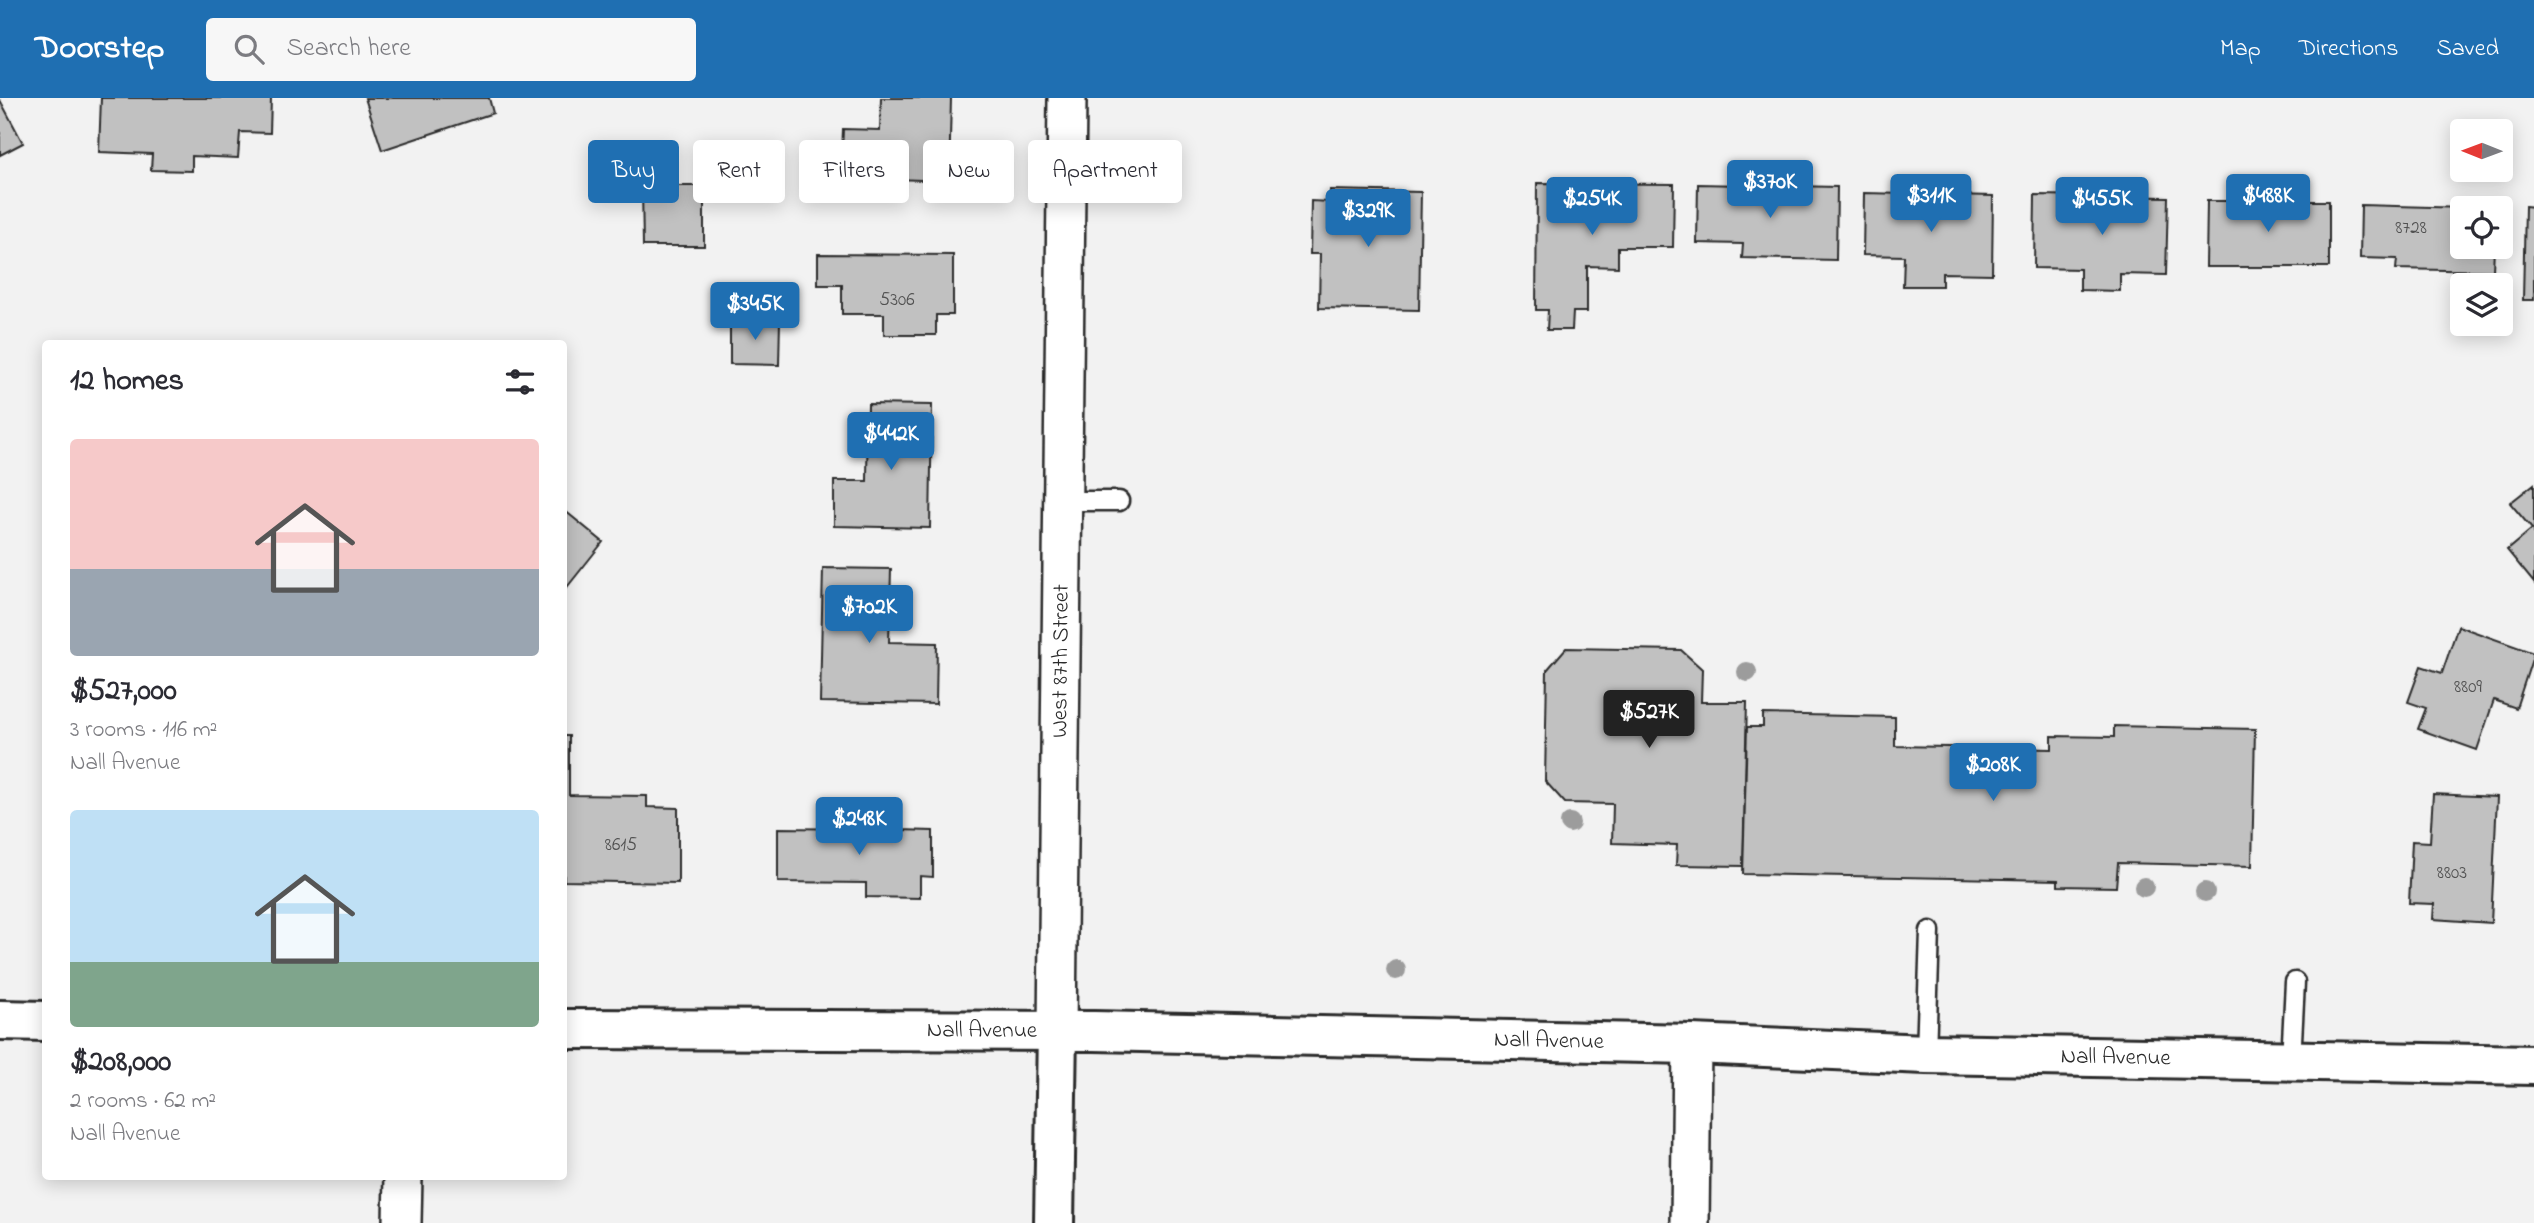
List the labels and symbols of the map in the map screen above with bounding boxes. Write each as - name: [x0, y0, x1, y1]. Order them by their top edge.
- north arrow: [2450, 119, 2513, 182]
- pin: $370K: [1721, 160, 1819, 220]
- pin: $311K: [1882, 174, 1980, 234]
- pin: $488K: [2219, 174, 2317, 234]
- pin: $254K: [1543, 178, 1641, 237]
- pin: $455K: [2053, 178, 2151, 237]
- pin: $329K: [1319, 190, 1417, 249]
- house number: 8728: [2395, 215, 2427, 242]
- pin: $345K: [706, 282, 804, 342]
- house number: 5306: [879, 287, 915, 314]
- pin: $442K: [842, 412, 940, 472]
- street label: West 87th Street: [1044, 584, 1078, 738]
- pin: $702K: [820, 586, 918, 645]
- house number: 8809: [2454, 674, 2482, 701]
- pin: $527K: [1600, 690, 1698, 750]
- pin: $208K: [1944, 744, 2042, 803]
- pin: $248K: [810, 798, 908, 857]
- house number: 8615: [605, 832, 637, 859]
- house number: 8803: [2437, 860, 2467, 887]
- street label: Nall Avenue: [927, 1014, 1038, 1047]
- street label: Nall Avenue: [1493, 1023, 1605, 1059]
- street label: Nall Avenue: [2060, 1040, 2172, 1075]

